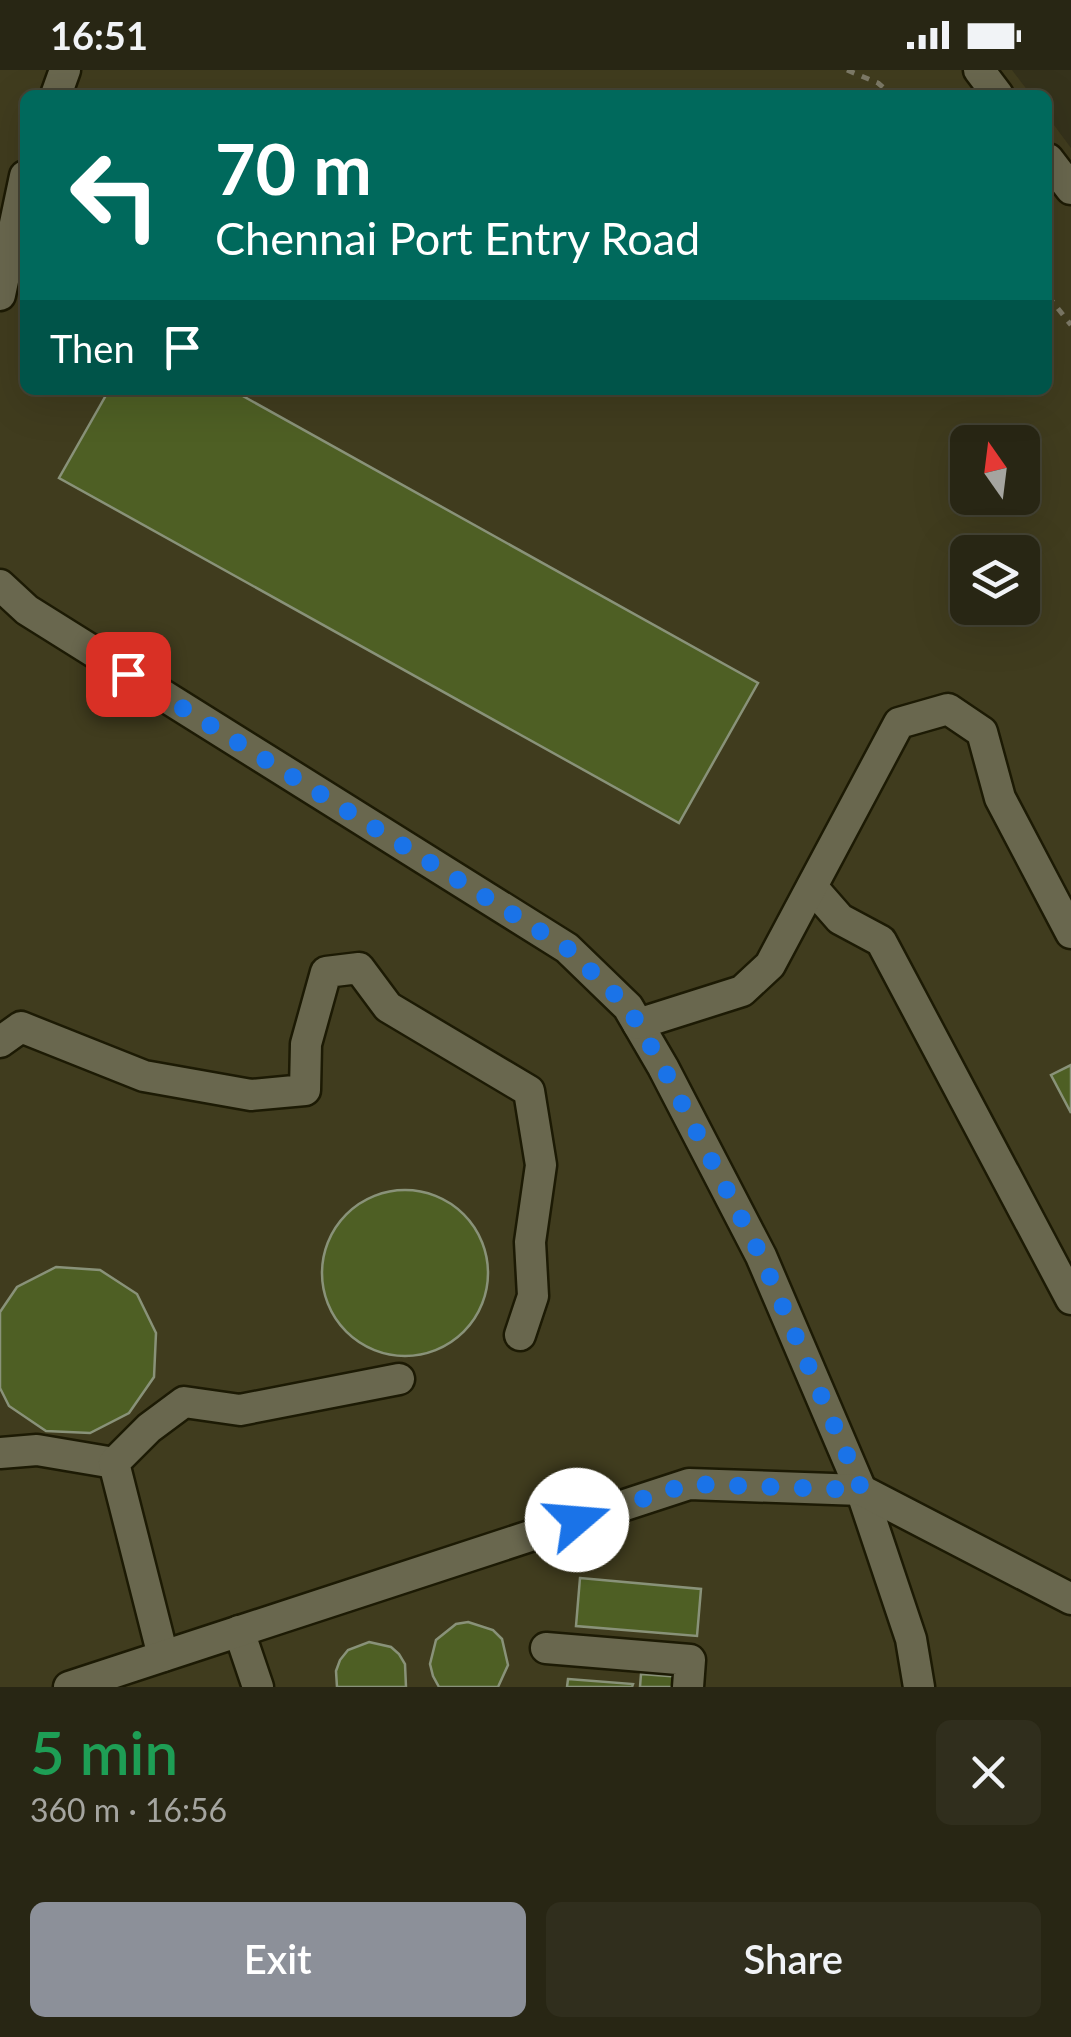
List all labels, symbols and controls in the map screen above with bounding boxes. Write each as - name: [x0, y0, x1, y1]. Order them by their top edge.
- text: 16:51: [50, 12, 148, 58]
- text: 70 m: [215, 126, 372, 210]
- icon: left: [50, 130, 180, 260]
- text: Chennai Port Entry Road: [215, 211, 700, 265]
- icon: arrive: [155, 320, 210, 375]
- text: Then: [50, 325, 135, 371]
- north arrow: [950, 425, 1040, 515]
- map controls: [950, 425, 1040, 625]
- button: layers: [950, 535, 1040, 625]
- pin: [86, 632, 171, 717]
- icon: arrive: [101, 647, 156, 702]
- position arrow: [525, 1468, 629, 1572]
- text: 5 min: [30, 1716, 178, 1788]
- button: close: [936, 1720, 1041, 1825]
- text: 360 m · 16:56: [30, 1790, 227, 1829]
- button: Exit: [30, 1902, 526, 2017]
- button: Share: [546, 1902, 1041, 2017]

